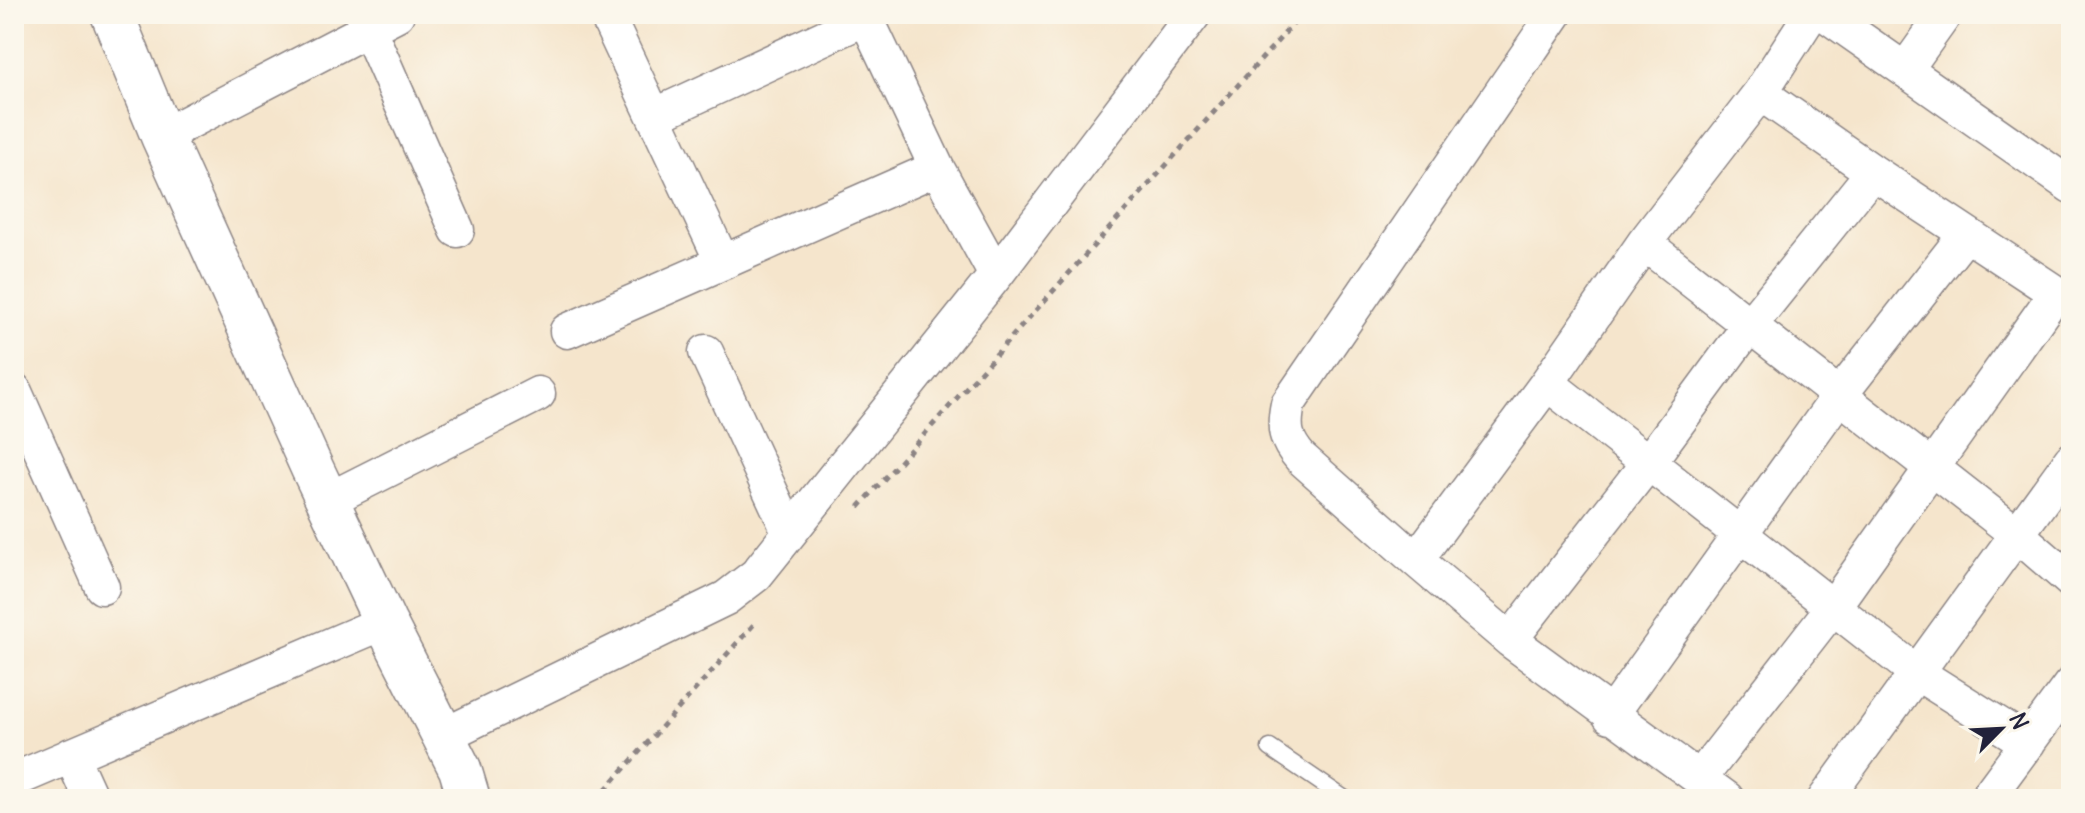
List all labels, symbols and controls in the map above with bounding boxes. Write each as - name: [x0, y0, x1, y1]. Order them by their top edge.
- north arrow: [1961, 689, 2041, 769]
- text: N: [2003, 708, 2035, 734]

